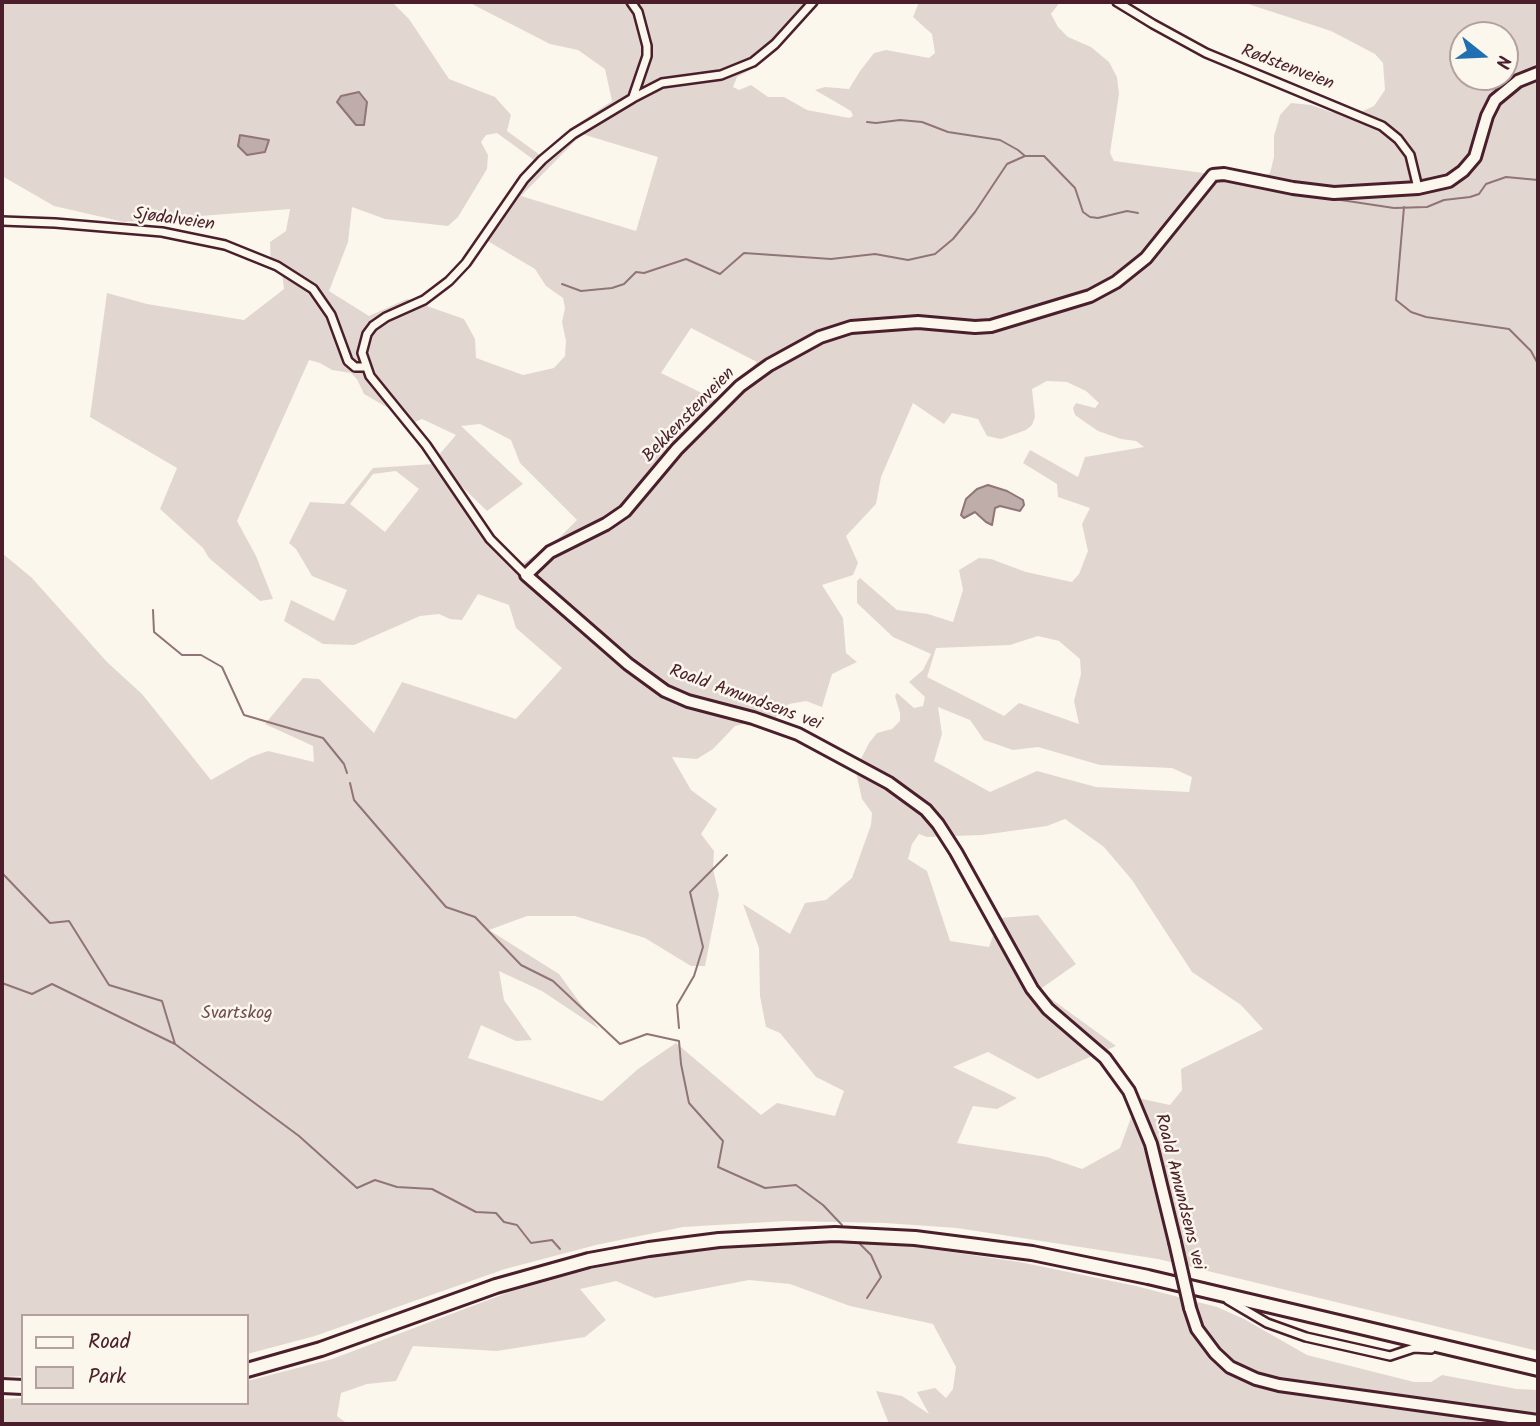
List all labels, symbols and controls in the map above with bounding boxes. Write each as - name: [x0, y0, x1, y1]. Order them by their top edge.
- north arrow: [1449, 21, 1519, 91]
- street label: Rødstenveien: [1238, 41, 1336, 97]
- text: N: [1486, 52, 1518, 72]
- street label: Sjødalveien: [132, 205, 216, 237]
- street label: Bekkenstenveien: [639, 364, 741, 468]
- street label: Roald Amundsens vei: [666, 661, 824, 737]
- park label: Svartskog: [201, 1004, 273, 1026]
- street label: Roald Amundsens vei: [1148, 1112, 1208, 1272]
- legend: [21, 1314, 248, 1405]
- text: Road: [88, 1326, 130, 1359]
- text: Park: [88, 1361, 126, 1394]

